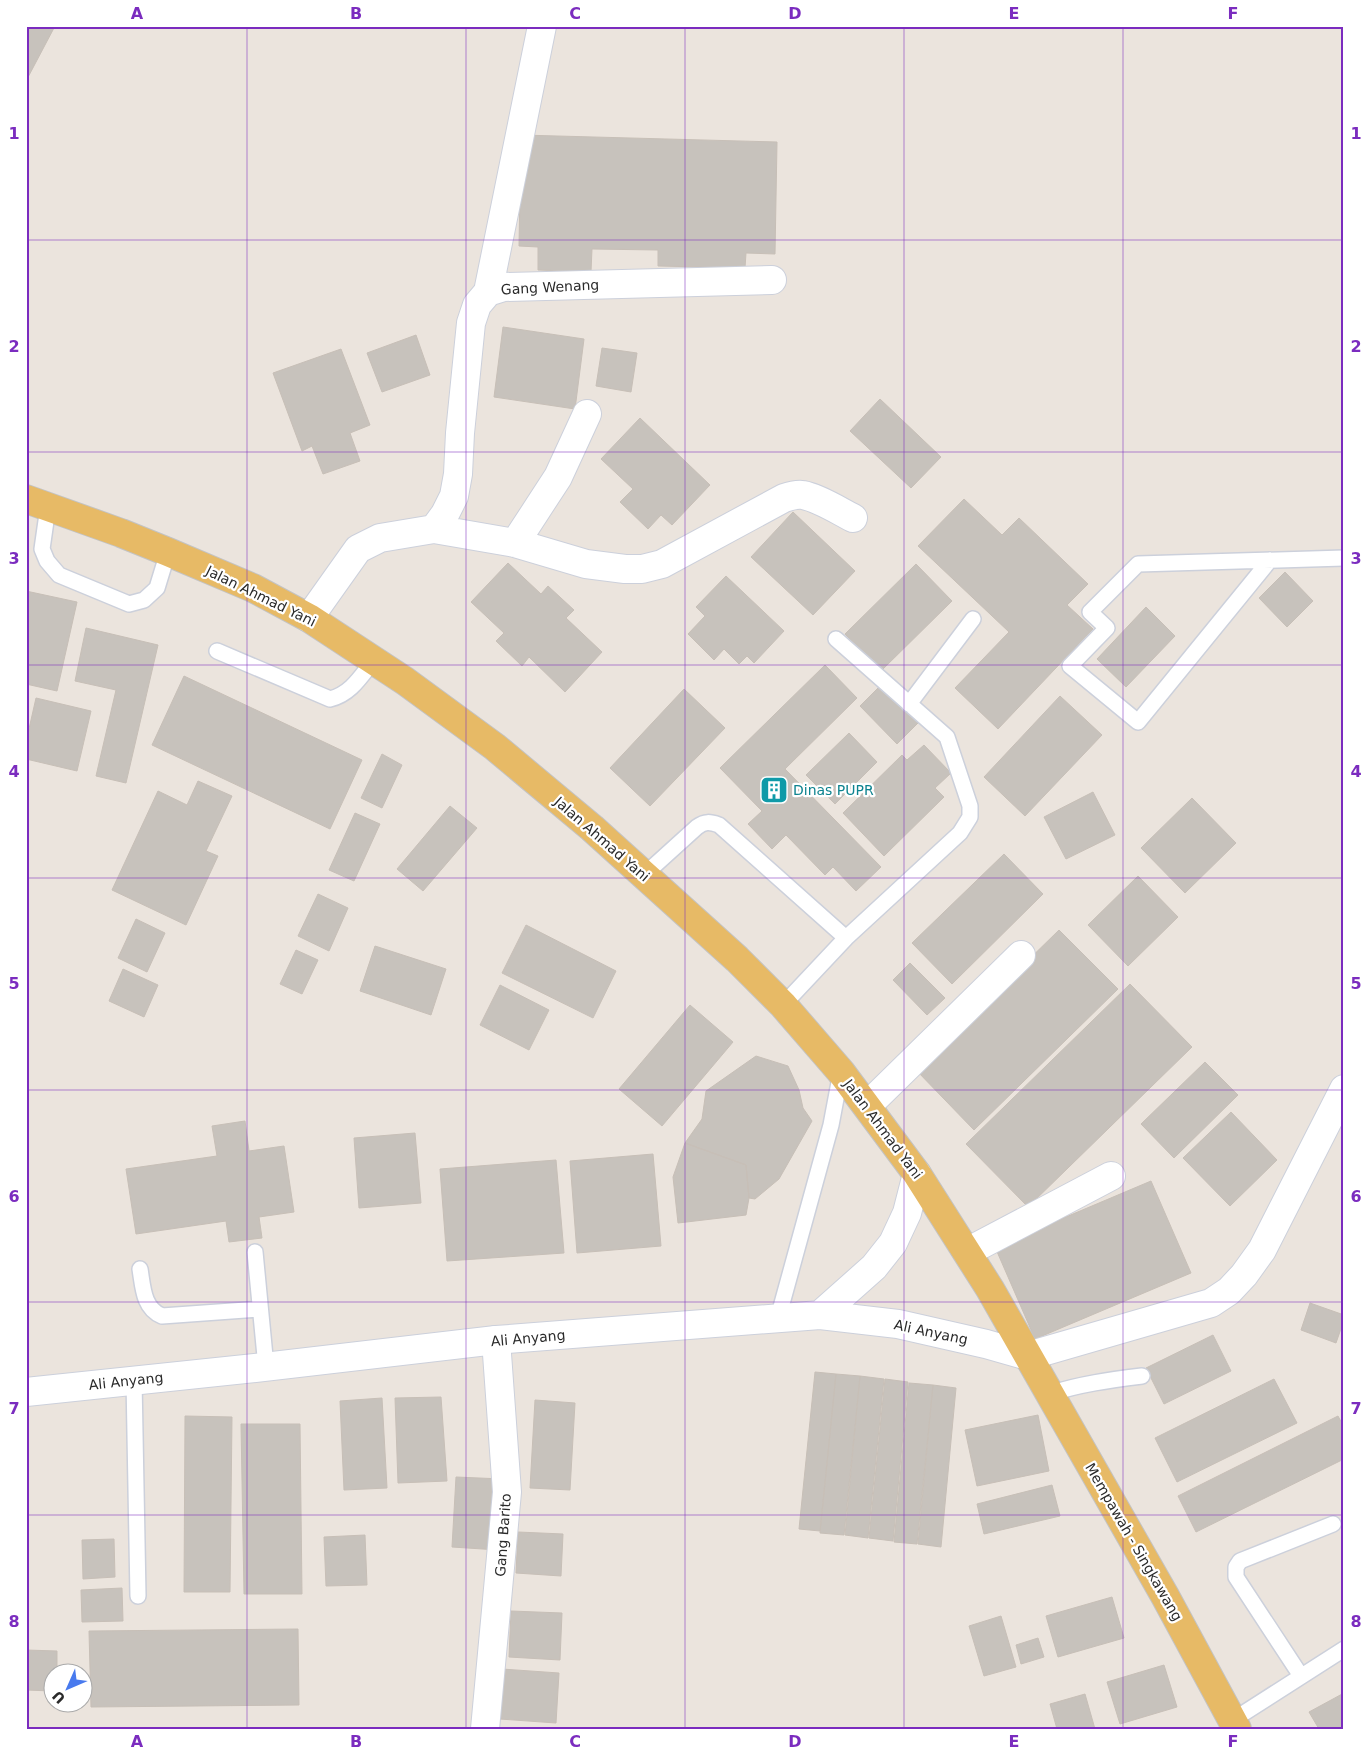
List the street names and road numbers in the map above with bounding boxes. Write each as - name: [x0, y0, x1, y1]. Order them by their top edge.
- street label: Gang Wenang: [500, 276, 600, 298]
- street label: Jalan Ahmad Yani: [202, 562, 319, 630]
- street label: Jalan Ahmad Yani: [551, 793, 653, 885]
- street label: Jalan Ahmad Yani: [840, 1075, 926, 1182]
- street label: Ali Anyang: [893, 1316, 969, 1348]
- street label: Ali Anyang: [490, 1327, 566, 1349]
- street label: Ali Anyang: [88, 1369, 164, 1393]
- street label: Mempawah - Singkawang: [1082, 1460, 1186, 1624]
- street label: Gang Barito: [492, 1493, 514, 1577]

